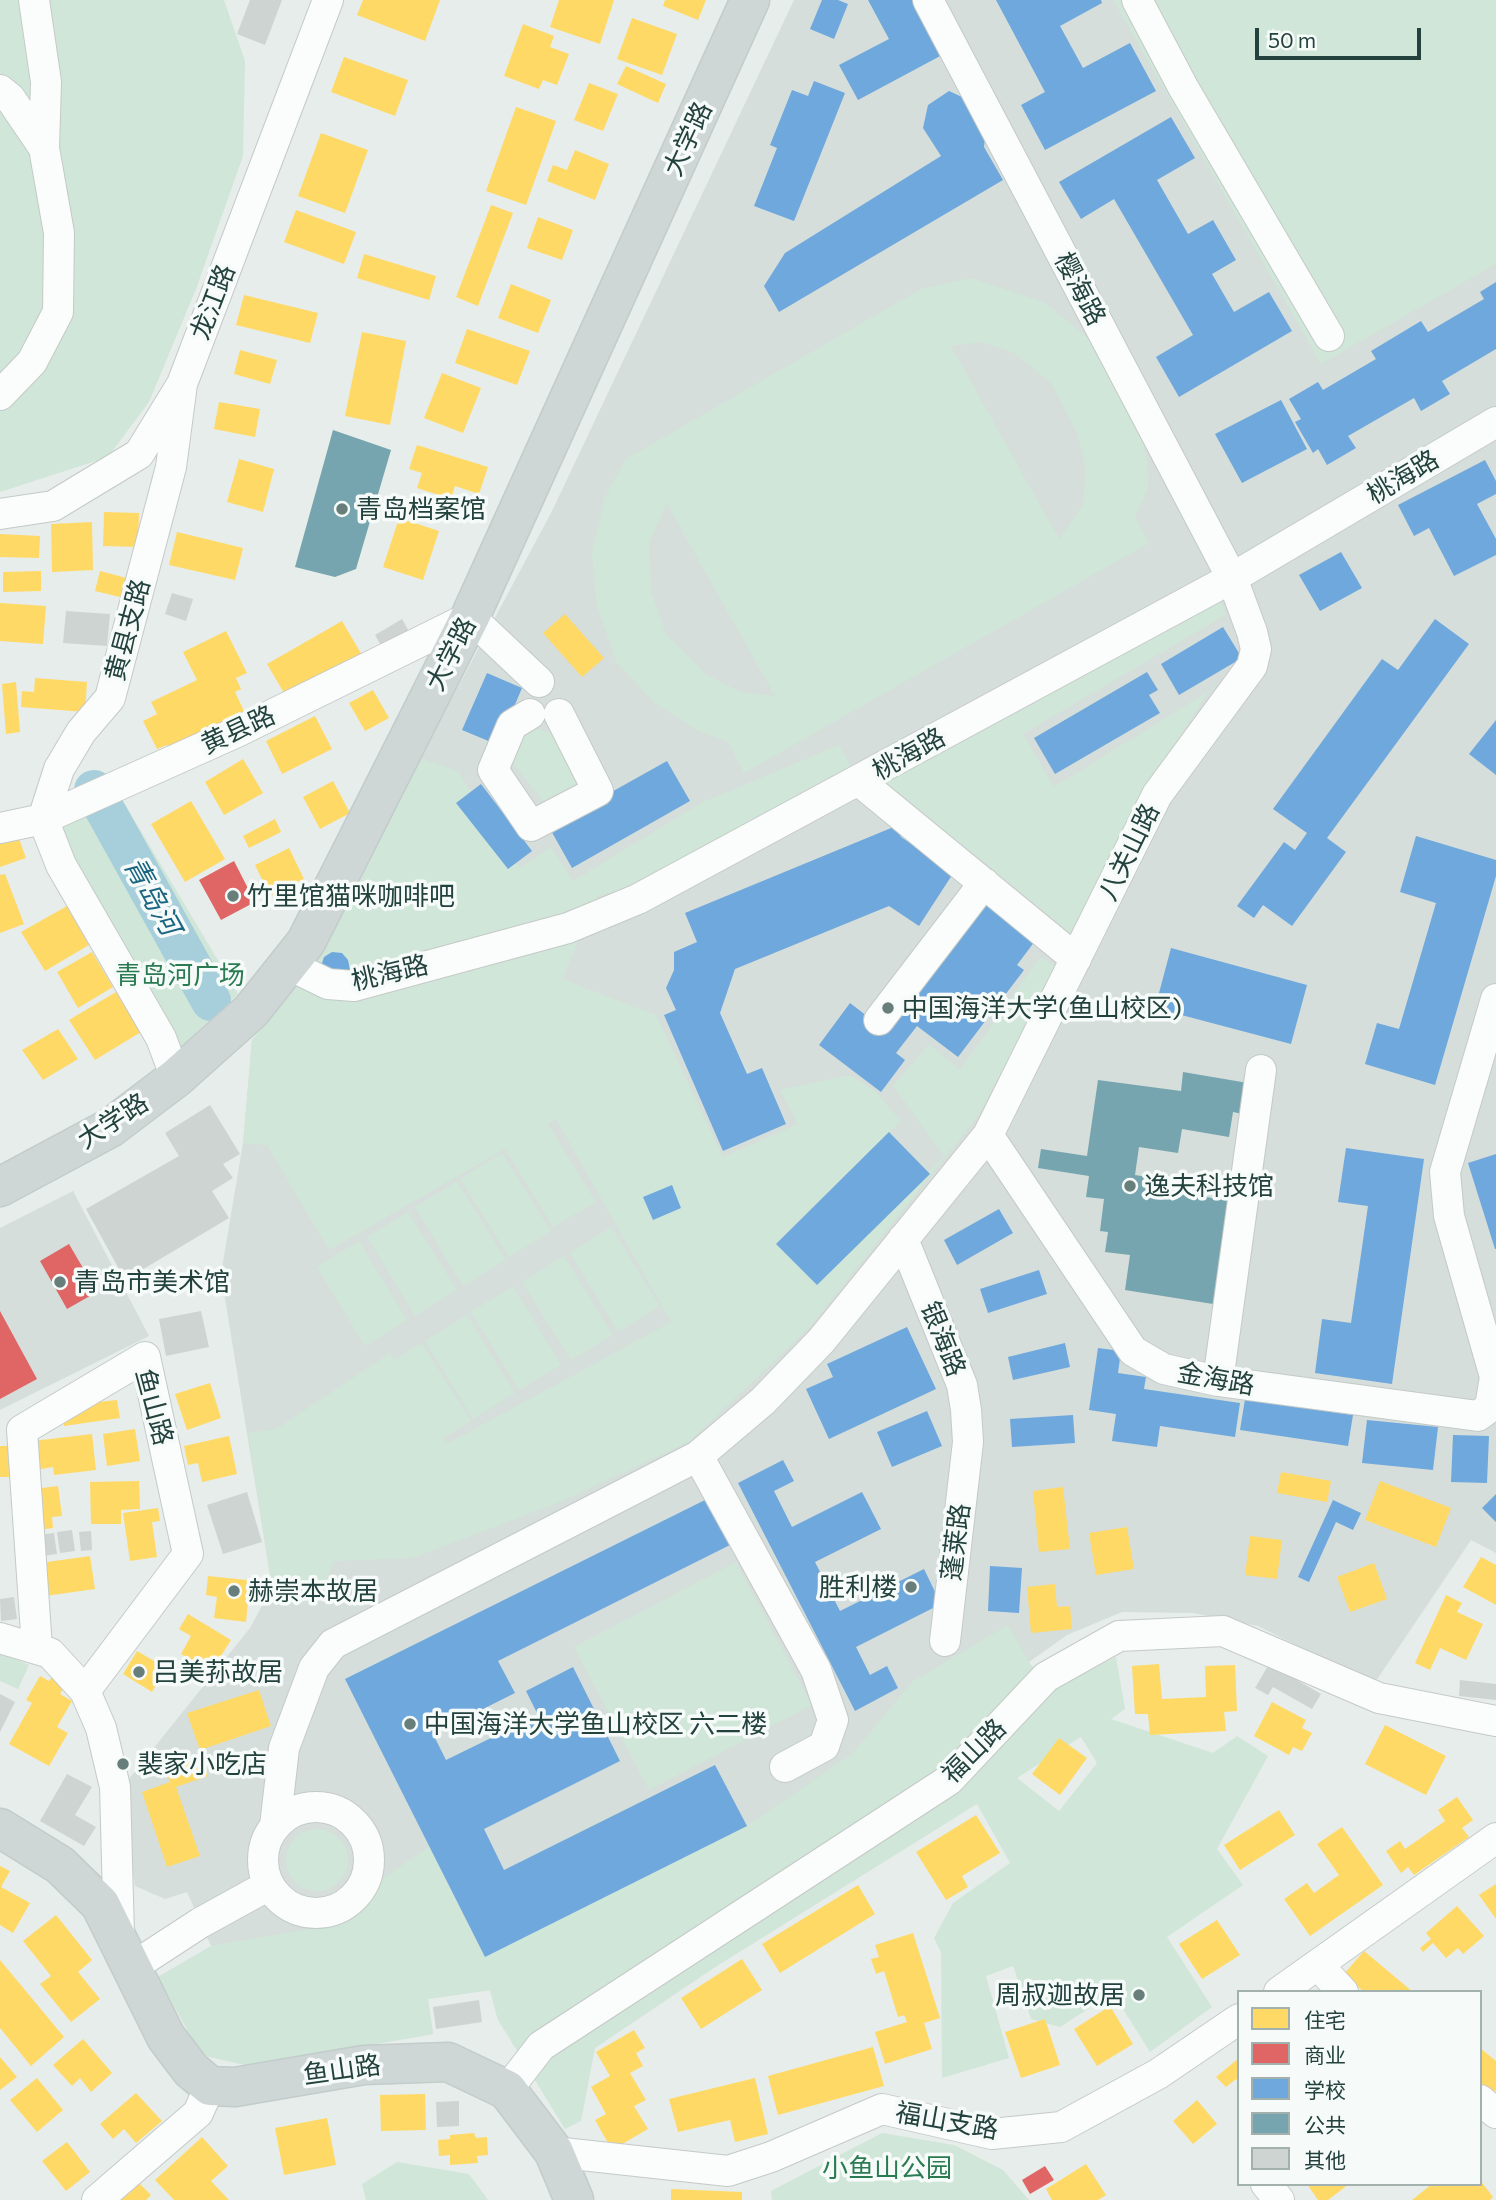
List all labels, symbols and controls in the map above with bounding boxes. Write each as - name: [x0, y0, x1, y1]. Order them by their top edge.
- scale bar: [1258, 14, 1424, 58]
- text: 50 m: [1268, 27, 1316, 52]
- street label: 大学路: [657, 97, 719, 181]
- street label: 樱海路: [1048, 247, 1112, 331]
- street label: 龙江路: [184, 260, 242, 344]
- street label: 桃海路: [1362, 444, 1444, 510]
- place label: 青岛档案馆: [356, 493, 486, 525]
- marker: 青岛档案馆: [334, 501, 350, 517]
- street label: 黄县支路: [99, 576, 157, 684]
- street label: 大学路: [419, 612, 483, 696]
- street label: 黄县路: [196, 699, 280, 761]
- street label: 桃海路: [867, 721, 951, 787]
- street label: 八关山路: [1092, 798, 1166, 906]
- water label: 青岛河: [117, 851, 187, 941]
- place label: 竹里馆猫咪咖啡吧: [247, 880, 455, 912]
- marker: 竹里馆猫咪咖啡吧: [225, 888, 241, 904]
- street label: 桃海路: [348, 949, 432, 997]
- park label: 青岛河广场: [115, 959, 245, 991]
- place label: 中国海洋大学(鱼山校区): [902, 992, 1182, 1024]
- marker: 中国海洋大学(鱼山校区): [880, 1000, 896, 1016]
- street label: 大学路: [72, 1087, 154, 1155]
- place label: 逸夫科技馆: [1144, 1170, 1274, 1202]
- marker: 逸夫科技馆: [1122, 1178, 1138, 1194]
- place label: 青岛市美术馆: [74, 1266, 230, 1298]
- marker: 青岛市美术馆: [52, 1274, 68, 1290]
- street label: 银海路: [914, 1297, 972, 1381]
- street label: 金海路: [1175, 1357, 1257, 1401]
- street label: 鱼山路: [129, 1365, 179, 1449]
- street label: 蓬莱路: [936, 1501, 976, 1583]
- place label: 胜利楼: [819, 1571, 897, 1603]
- place label: 赫崇本故居: [248, 1575, 378, 1607]
- marker: 胜利楼: [903, 1579, 919, 1595]
- marker: 赫崇本故居: [226, 1583, 242, 1599]
- place label: 吕美荪故居: [153, 1656, 283, 1688]
- marker: 吕美荪故居: [131, 1664, 147, 1680]
- place label: 中国海洋大学鱼山校区 六二楼: [424, 1708, 767, 1740]
- street label: 福山路: [935, 1712, 1013, 1790]
- marker: 中国海洋大学鱼山校区 六二楼: [402, 1716, 418, 1732]
- place label: 裴家小吃店: [137, 1748, 267, 1780]
- marker: 裴家小吃店: [115, 1756, 131, 1772]
- place label: 周叔迦故居: [995, 1979, 1125, 2011]
- marker: 周叔迦故居: [1131, 1987, 1147, 2003]
- legend: [1237, 1990, 1482, 2186]
- text: 住宅: [1304, 2007, 1346, 2032]
- text: 商业: [1304, 2042, 1346, 2067]
- street label: 鱼山路: [301, 2049, 383, 2091]
- text: 学校: [1304, 2077, 1346, 2102]
- street label: 福山支路: [893, 2097, 1001, 2145]
- text: 公共: [1304, 2112, 1346, 2137]
- text: 其他: [1304, 2147, 1346, 2172]
- park label: 小鱼山公园: [822, 2152, 952, 2184]

